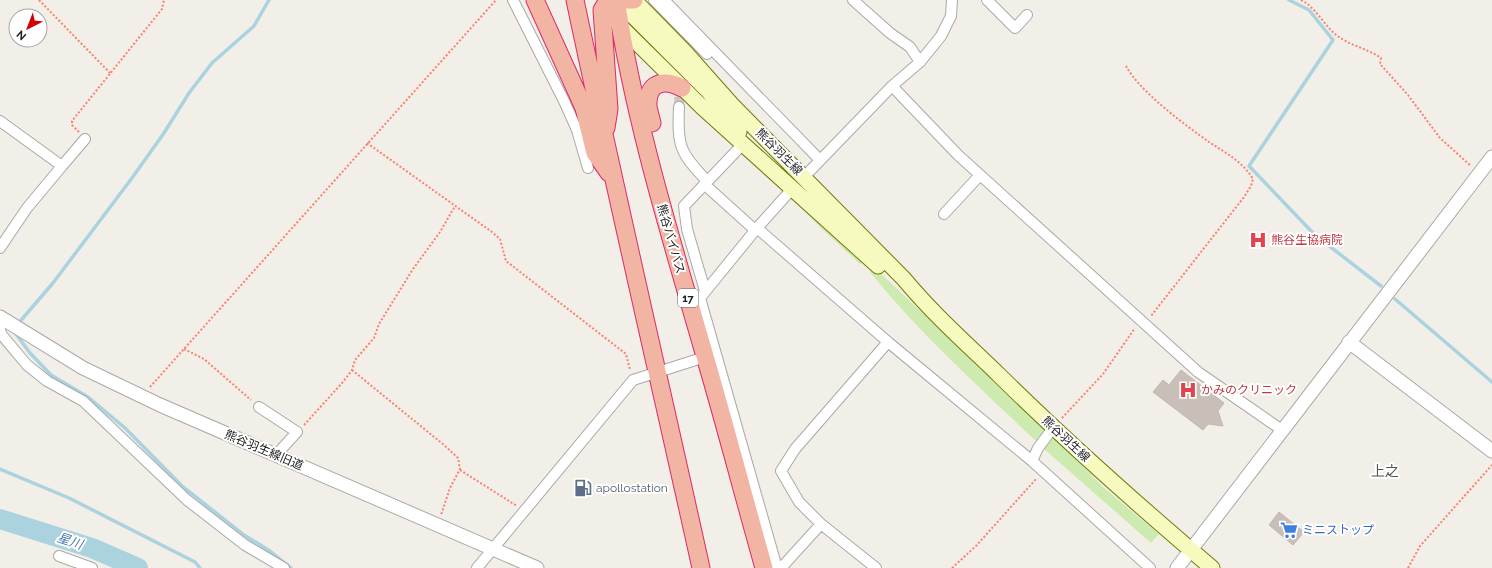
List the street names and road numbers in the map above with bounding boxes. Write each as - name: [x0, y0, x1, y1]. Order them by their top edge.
- street label: 熊谷羽生線: [753, 126, 805, 178]
- street label: 熊谷バイパス: [654, 203, 688, 275]
- road number: 17: [678, 289, 698, 307]
- street label: 熊谷羽生線: [1039, 413, 1093, 465]
- street label: 熊谷羽生線旧道: [223, 427, 305, 473]

